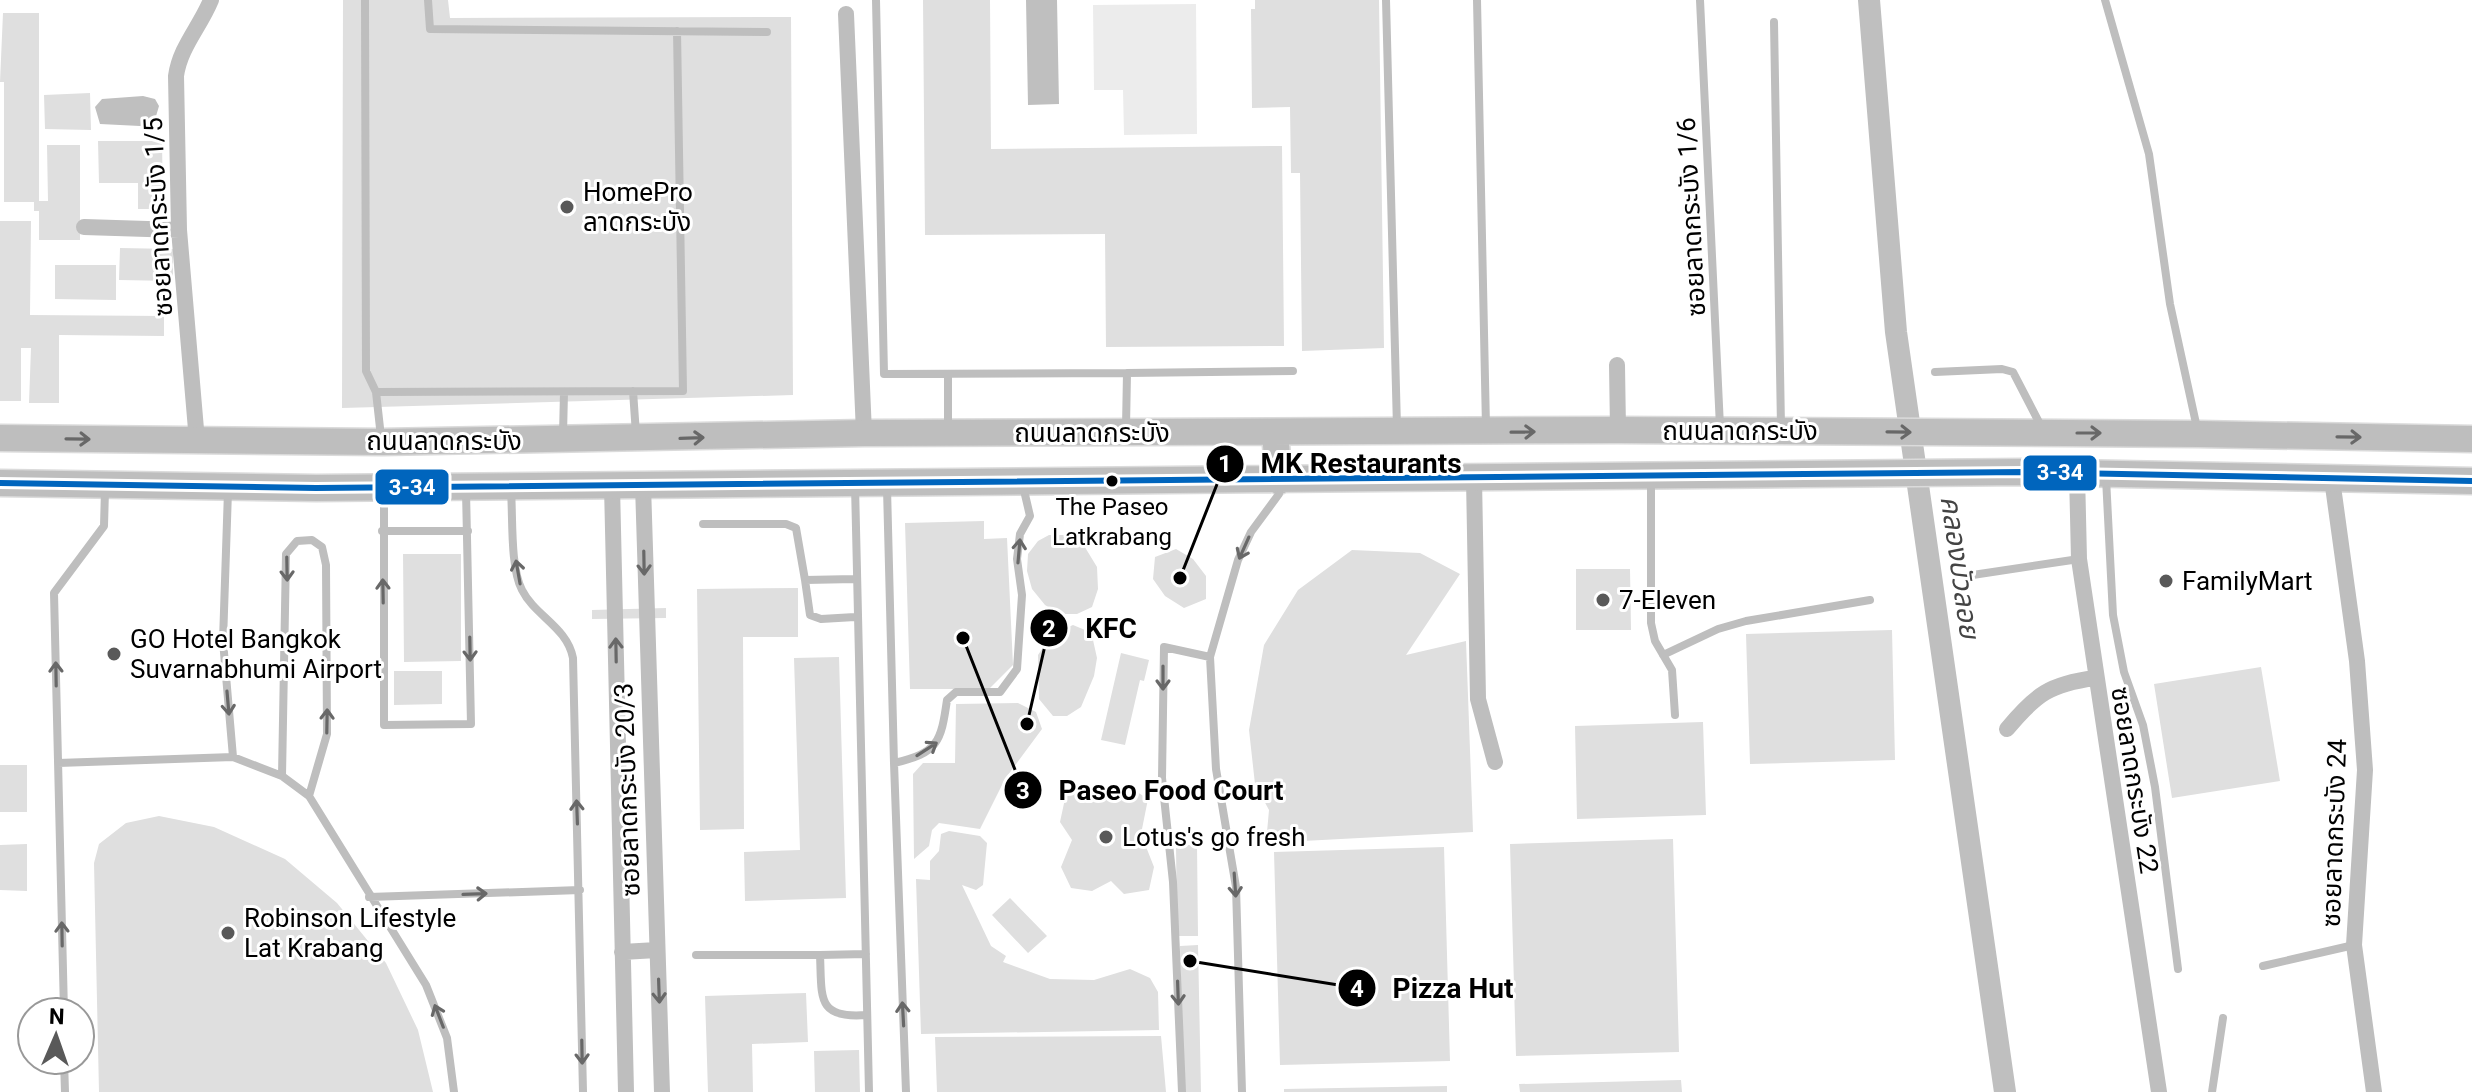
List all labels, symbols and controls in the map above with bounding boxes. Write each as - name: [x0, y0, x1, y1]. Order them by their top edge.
- street label: ซอยลาดกระบัง 1/5: [138, 117, 178, 317]
- street label: ซอยลาดกระบัง 1/6: [1671, 117, 1711, 317]
- place label: HomePro ลาดกระบัง: [583, 177, 693, 237]
- marker: HomePro ลาดกระบัง: [558, 198, 576, 216]
- street label: ถนนลาดกระบัง: [1662, 416, 1818, 446]
- street label: ถนนลาดกระบัง: [1014, 418, 1170, 448]
- one-way arrow: [1509, 424, 1536, 440]
- one-way arrow: [1885, 424, 1912, 440]
- one-way arrow: [2075, 425, 2102, 441]
- street label: ถนนลาดกระบัง: [366, 426, 522, 456]
- one-way arrow: [2335, 429, 2362, 445]
- one-way arrow: [678, 430, 705, 446]
- one-way arrow: [64, 431, 91, 447]
- callout: MK Restaurants: [1205, 438, 1478, 490]
- text: MK Restaurants: [1260, 447, 1462, 480]
- text: 1: [1218, 450, 1232, 478]
- line badge: 3-34: [2022, 454, 2098, 492]
- text: 3-34: [2037, 460, 2084, 485]
- line badge: 3-34: [374, 468, 450, 506]
- marker: The Paseo Latkrabang: [1104, 473, 1120, 489]
- text: 3-34: [389, 475, 436, 500]
- place label: The Paseo Latkrabang: [1052, 493, 1172, 551]
- water label: คลองบัวลอย: [1934, 494, 1987, 643]
- one-way arrow: [1235, 535, 1250, 559]
- one-way arrow: [1012, 538, 1027, 565]
- one-way arrow: [636, 549, 652, 576]
- one-way arrow: [279, 555, 294, 582]
- one-way arrow: [509, 560, 524, 585]
- place label: FamilyMart: [2182, 566, 2313, 596]
- marker: FamilyMart: [2157, 572, 2175, 590]
- one-way arrow: [375, 578, 391, 605]
- place label: 7-Eleven: [1619, 585, 1716, 615]
- marker: 7-Eleven: [1594, 591, 1612, 609]
- callout: KFC: [1029, 602, 1153, 654]
- text: KFC: [1085, 612, 1137, 645]
- text: 2: [1042, 615, 1056, 643]
- place label: GO Hotel Bangkok Suvarnabhumi Airport: [130, 624, 382, 684]
- one-way arrow: [462, 635, 477, 662]
- one-way arrow: [609, 637, 624, 664]
- marker: GO Hotel Bangkok Suvarnabhumi Airport: [105, 645, 123, 663]
- one-way arrow: [48, 661, 64, 688]
- one-way arrow: [1155, 664, 1171, 691]
- street label: ซอยลาดกระบัง 20/3: [608, 683, 646, 897]
- street label: ซอยลาดกระบัง 22: [2105, 684, 2165, 876]
- one-way arrow: [221, 690, 236, 716]
- one-way arrow: [320, 708, 335, 735]
- street label: ซอยลาดกระบัง 24: [2316, 738, 2352, 928]
- one-way arrow: [915, 741, 937, 758]
- callout: Paseo Food Court: [1003, 764, 1299, 816]
- text: Paseo Food Court: [1059, 774, 1283, 807]
- text: 3: [1016, 777, 1030, 805]
- one-way arrow: [570, 799, 585, 826]
- place label: Lotus's go fresh: [1122, 822, 1306, 852]
- marker: Lotus's go fresh: [1097, 828, 1115, 846]
- one-way arrow: [1228, 871, 1243, 898]
- one-way arrow: [461, 886, 488, 901]
- place label: Robinson Lifestyle Lat Krabang: [244, 903, 456, 963]
- one-way arrow: [54, 921, 70, 948]
- marker: Robinson Lifestyle Lat Krabang: [219, 924, 237, 942]
- callout: Pizza Hut: [1337, 962, 1530, 1014]
- text: Pizza Hut: [1393, 972, 1513, 1005]
- text: 4: [1350, 975, 1364, 1003]
- one-way arrow: [651, 977, 666, 1004]
- one-way arrow: [1170, 979, 1185, 1006]
- north arrow: [16, 996, 96, 1076]
- one-way arrow: [895, 1001, 910, 1028]
- text: N: [48, 1004, 65, 1029]
- one-way arrow: [431, 1004, 445, 1029]
- one-way arrow: [575, 1038, 590, 1065]

